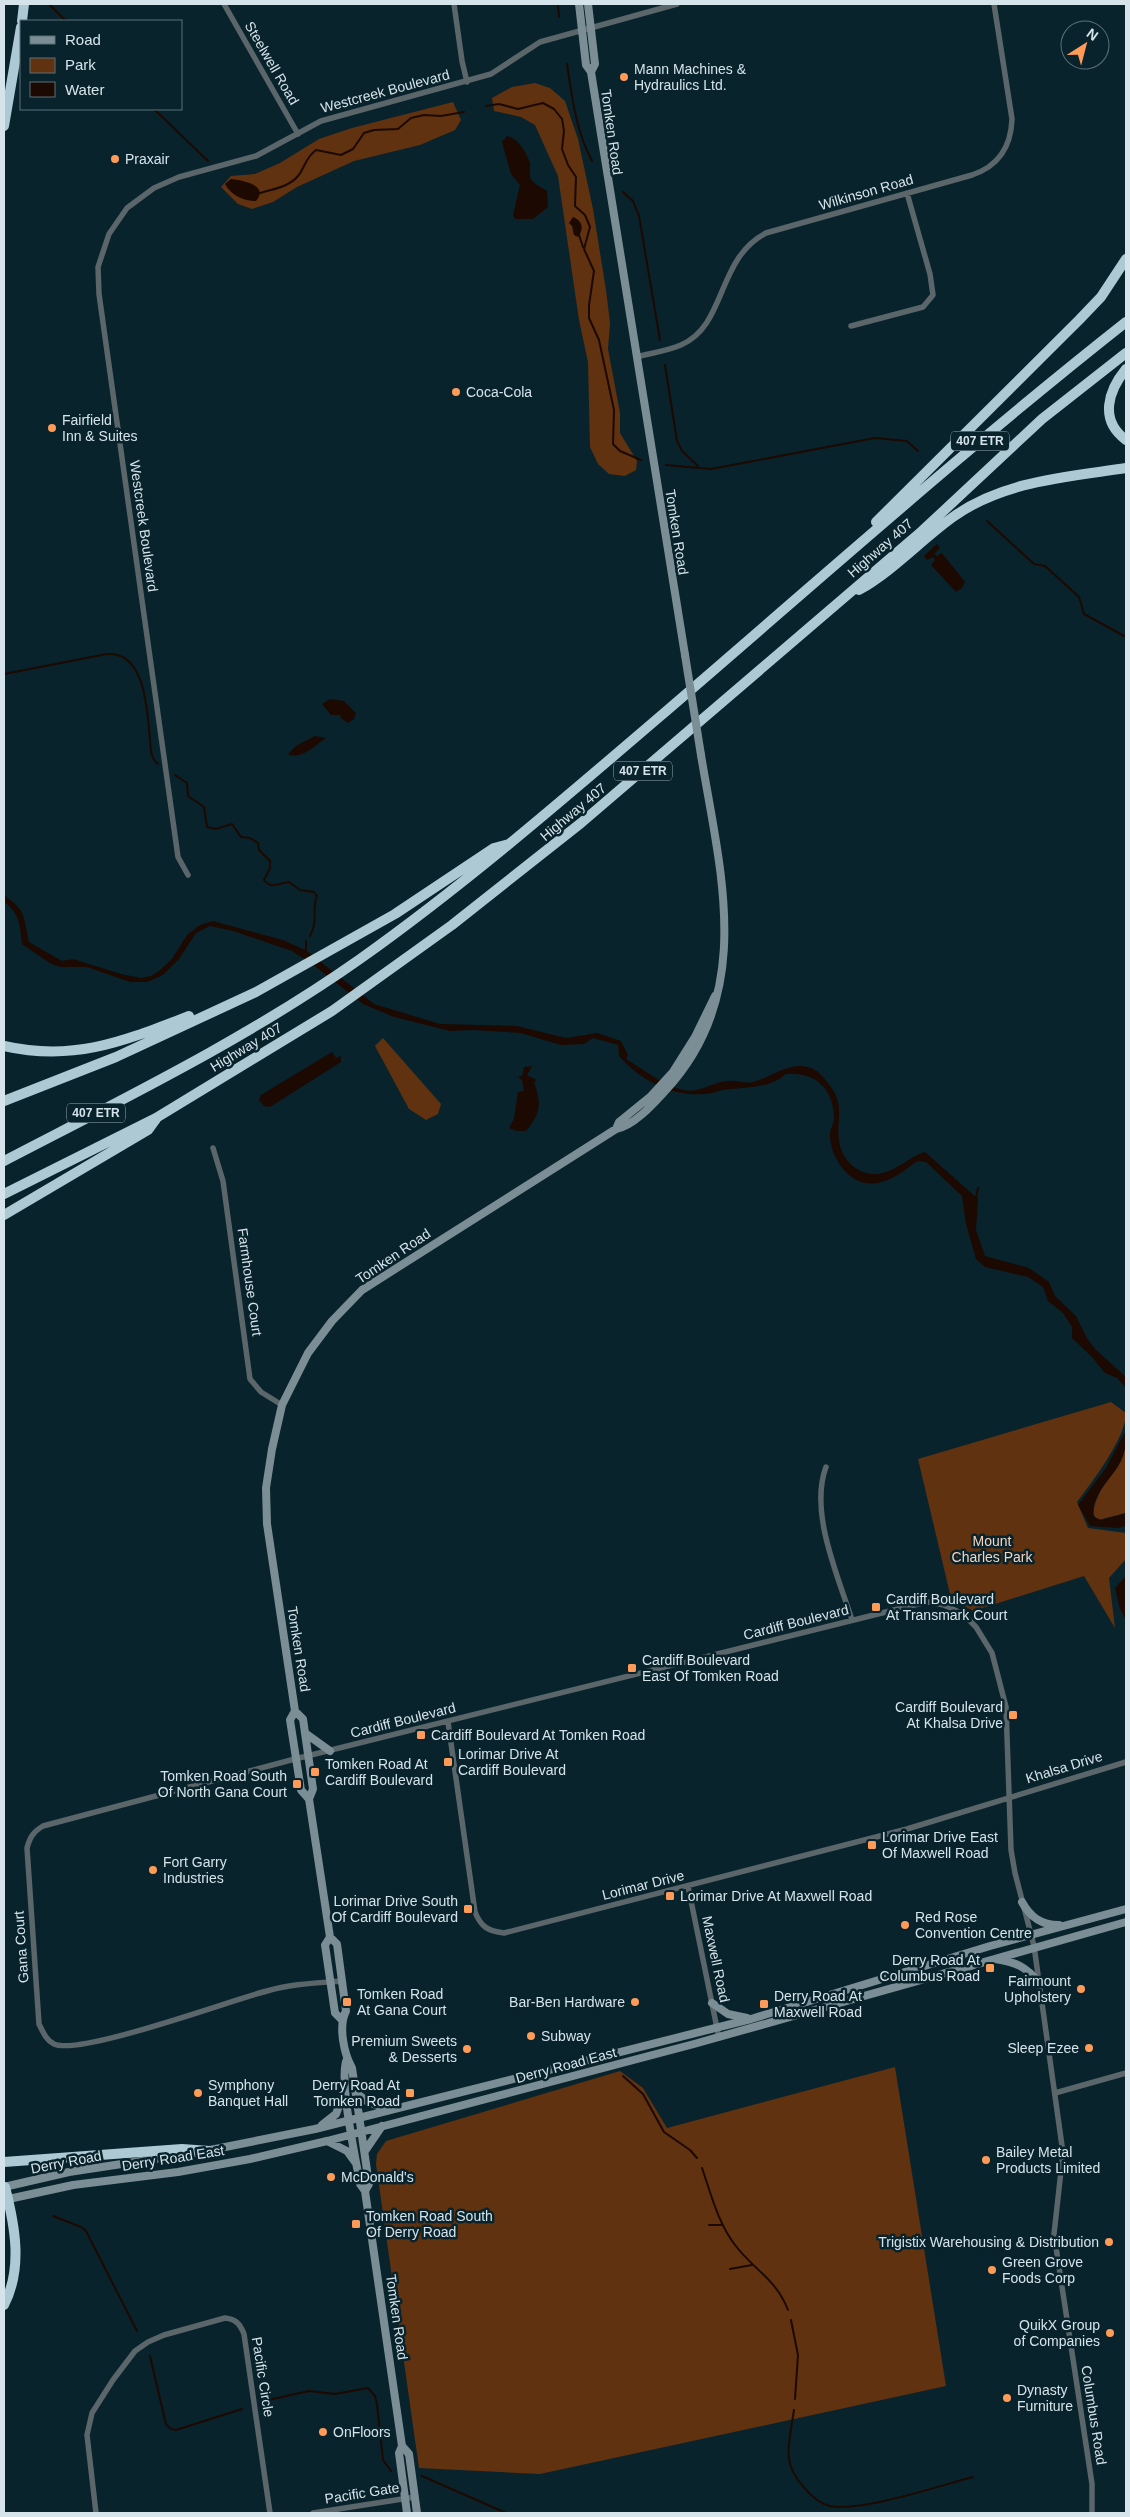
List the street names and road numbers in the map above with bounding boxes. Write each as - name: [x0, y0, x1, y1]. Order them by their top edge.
- street label: Steelwell Road: [242, 19, 302, 107]
- street label: Westcreek Boulevard: [319, 66, 451, 116]
- street label: Tomken Road: [598, 88, 626, 176]
- street label: Wilkinson Road: [817, 171, 915, 213]
- road number: 407 ETR: [951, 432, 1009, 451]
- street label: Westcreek Boulevard: [127, 459, 161, 593]
- street label: Tomken Road: [662, 488, 692, 576]
- street label: Highway 407: [844, 515, 916, 581]
- road number: 407 ETR: [614, 761, 672, 780]
- street label: Highway 407: [537, 780, 609, 844]
- street label: Highway 407: [207, 1019, 285, 1075]
- road number: 407 ETR: [67, 1104, 125, 1122]
- street label: Tomken Road: [353, 1225, 433, 1287]
- street label: Farmhouse Court: [234, 1227, 266, 1337]
- street label: Cardiff Boulevard: [742, 1601, 850, 1643]
- street label: Tomken Road: [284, 1605, 314, 1693]
- street label: Cardiff Boulevard: [349, 1699, 457, 1741]
- street label: Khalsa Drive: [1024, 1748, 1104, 1786]
- street label: Lorimar Drive: [600, 1867, 686, 1903]
- street label: Gana Court: [10, 1910, 32, 1984]
- street label: Maxwell Road: [699, 1914, 733, 2004]
- street label: Derry Road East: [514, 2044, 618, 2086]
- street label: Derry Road East: [121, 2142, 225, 2174]
- street label: Derry Road: [29, 2147, 103, 2177]
- street label: Tomken Road: [383, 2273, 411, 2361]
- street label: Pacific Circle: [249, 2336, 277, 2418]
- street label: Columbus Road: [1078, 2364, 1110, 2466]
- street label: Pacific Gate: [323, 2479, 401, 2507]

